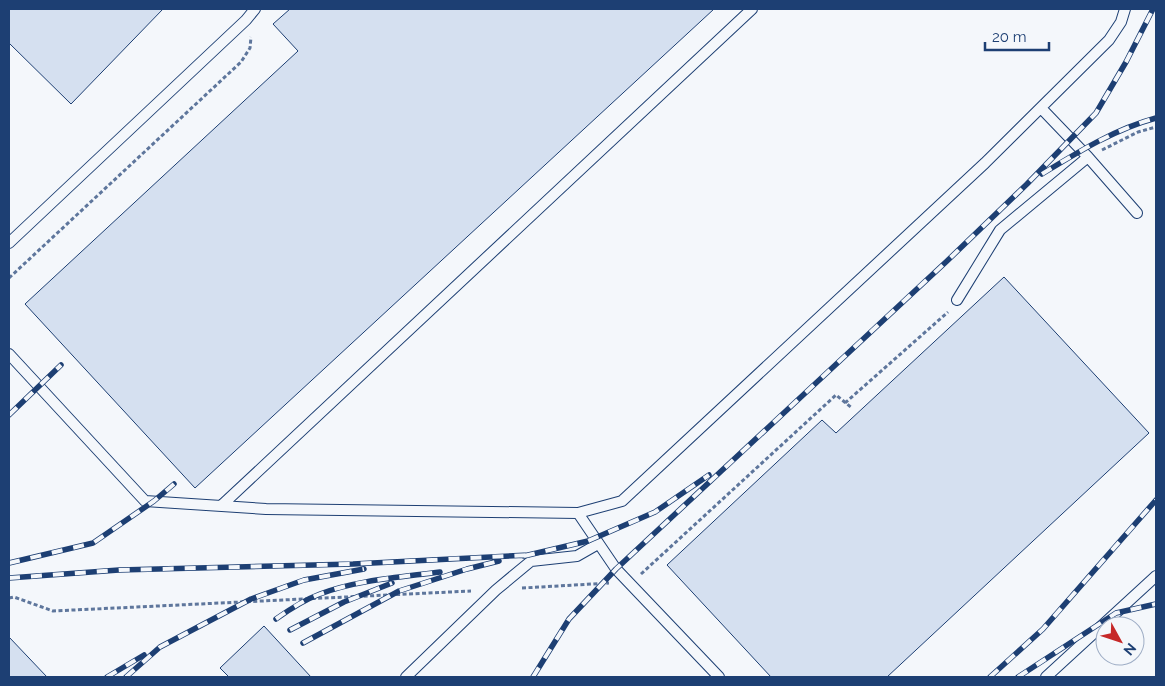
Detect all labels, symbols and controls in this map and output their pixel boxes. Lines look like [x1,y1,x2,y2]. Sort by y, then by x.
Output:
scale bar [985,20,1049,52]
text: 20 m [992,28,1027,46]
north arrow [1095,616,1145,666]
text: N [1120,640,1140,659]

